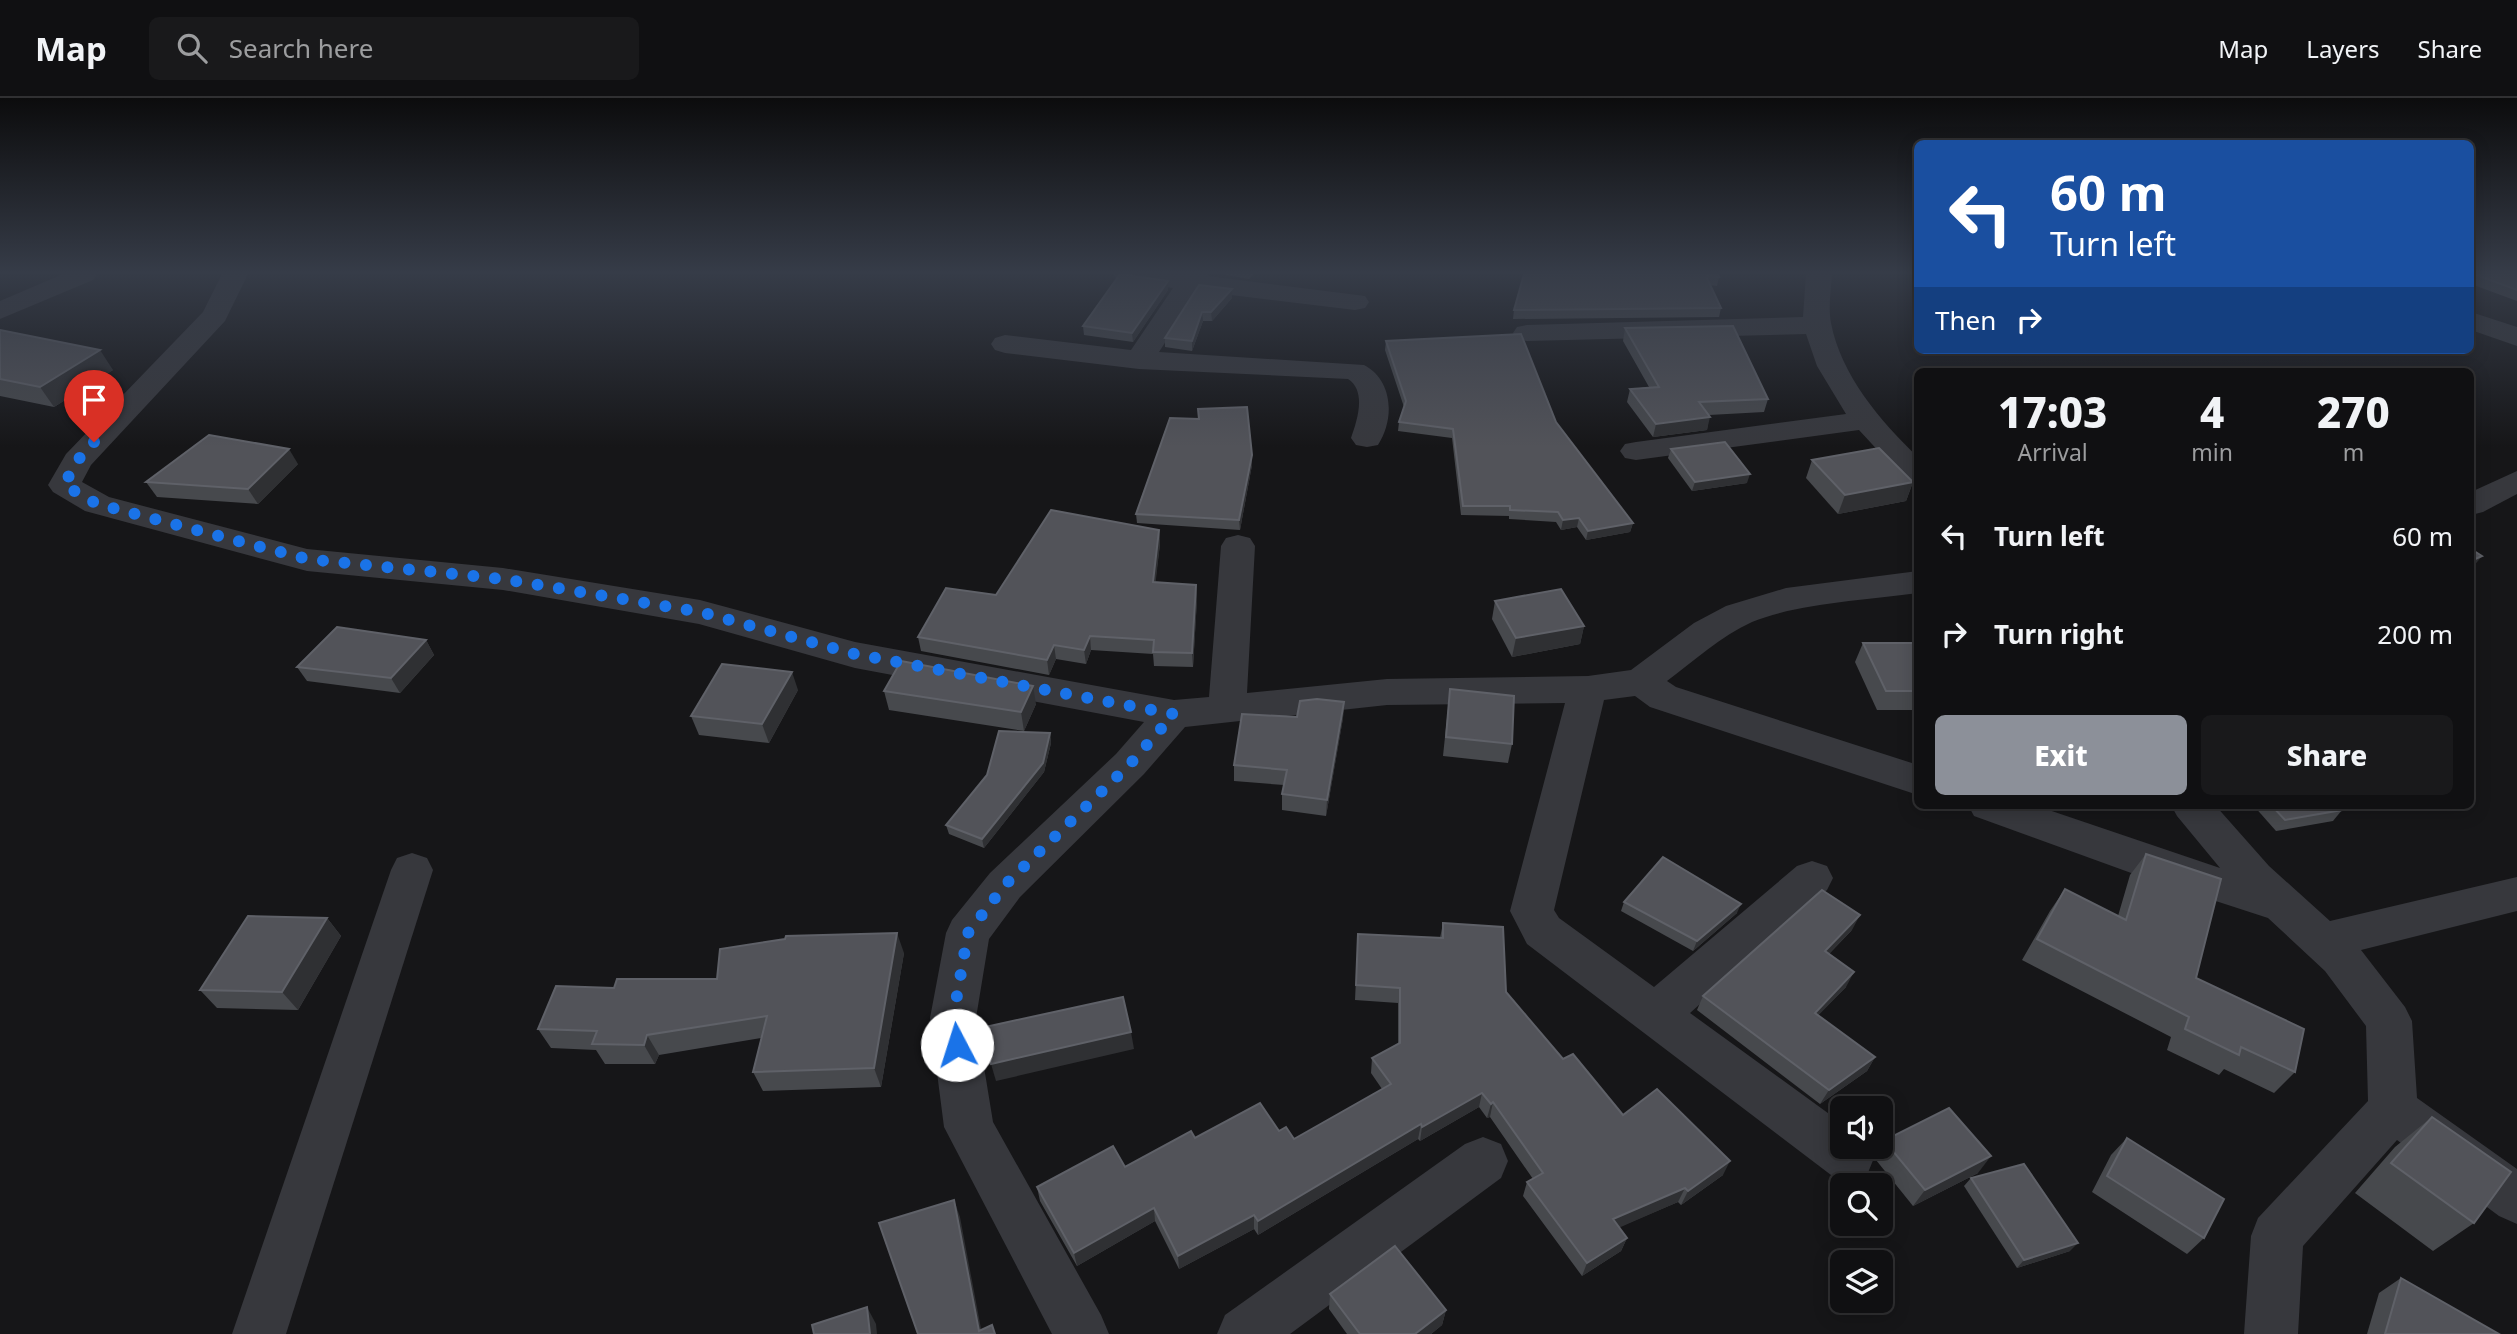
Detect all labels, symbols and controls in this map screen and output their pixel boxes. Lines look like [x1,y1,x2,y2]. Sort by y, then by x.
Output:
search box [149,17,639,80]
text: Map [35,26,107,71]
icon: search [173,29,211,67]
text: Search here [229,30,373,66]
text: Map [2218,32,2268,65]
text: Layers [2306,32,2380,65]
text: Share [2418,32,2482,65]
text: 60 m [2050,159,2167,225]
icon: left [1935,168,2026,259]
text: Turn left [2050,222,2176,265]
icon: right [2010,301,2048,339]
text: Then [1935,302,1996,338]
pin [64,370,124,442]
icon: arrive [75,381,113,419]
text: 17:03 [1998,383,2107,440]
text: 4 [2200,383,2224,440]
text: 270 [2317,383,2390,440]
text: Arrival [2018,436,2088,468]
text: min [2191,436,2233,468]
text: m [2343,436,2364,468]
icon: left [1935,517,1973,555]
text: Turn left [1994,518,2105,554]
text: 60 m [2392,518,2453,554]
icon: right [1935,615,1973,653]
text: Turn right [1994,616,2124,652]
text: 200 m [2377,616,2453,652]
button: Exit [1935,715,2187,795]
button: Share [2201,715,2453,795]
position arrow [920,1008,994,1082]
map controls [1830,1096,1893,1313]
button: sound [1830,1096,1893,1159]
button: search [1830,1173,1893,1236]
button: layers [1830,1250,1893,1313]

